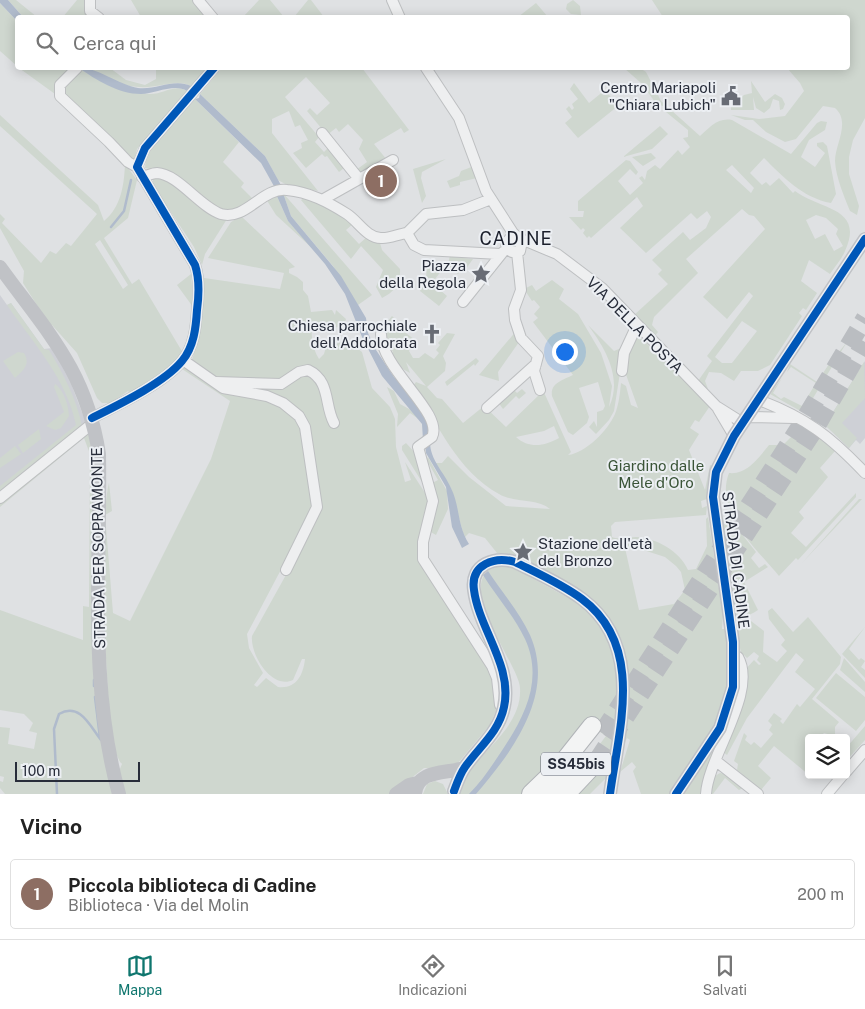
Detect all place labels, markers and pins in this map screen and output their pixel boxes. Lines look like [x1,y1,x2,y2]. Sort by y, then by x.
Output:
place label: Centro Mariapoli "Chiara Lubich" [600,79,716,113]
public building icon: Centro Mariapoli "Chiara Lubich" [720,85,742,107]
pin: 1 [365,162,397,200]
place label: Piazza della Regola [379,257,466,291]
place icon: Piazza della Regola [470,263,492,285]
place label: Chiesa parrochiale dell'Addolorata [288,317,417,351]
church icon: Chiesa parrochiale dell'Addolorata [421,323,443,345]
place label: Stazione dell'età del Bronzo [538,535,652,569]
place icon: Stazione dell'età del Bronzo [512,541,534,563]

